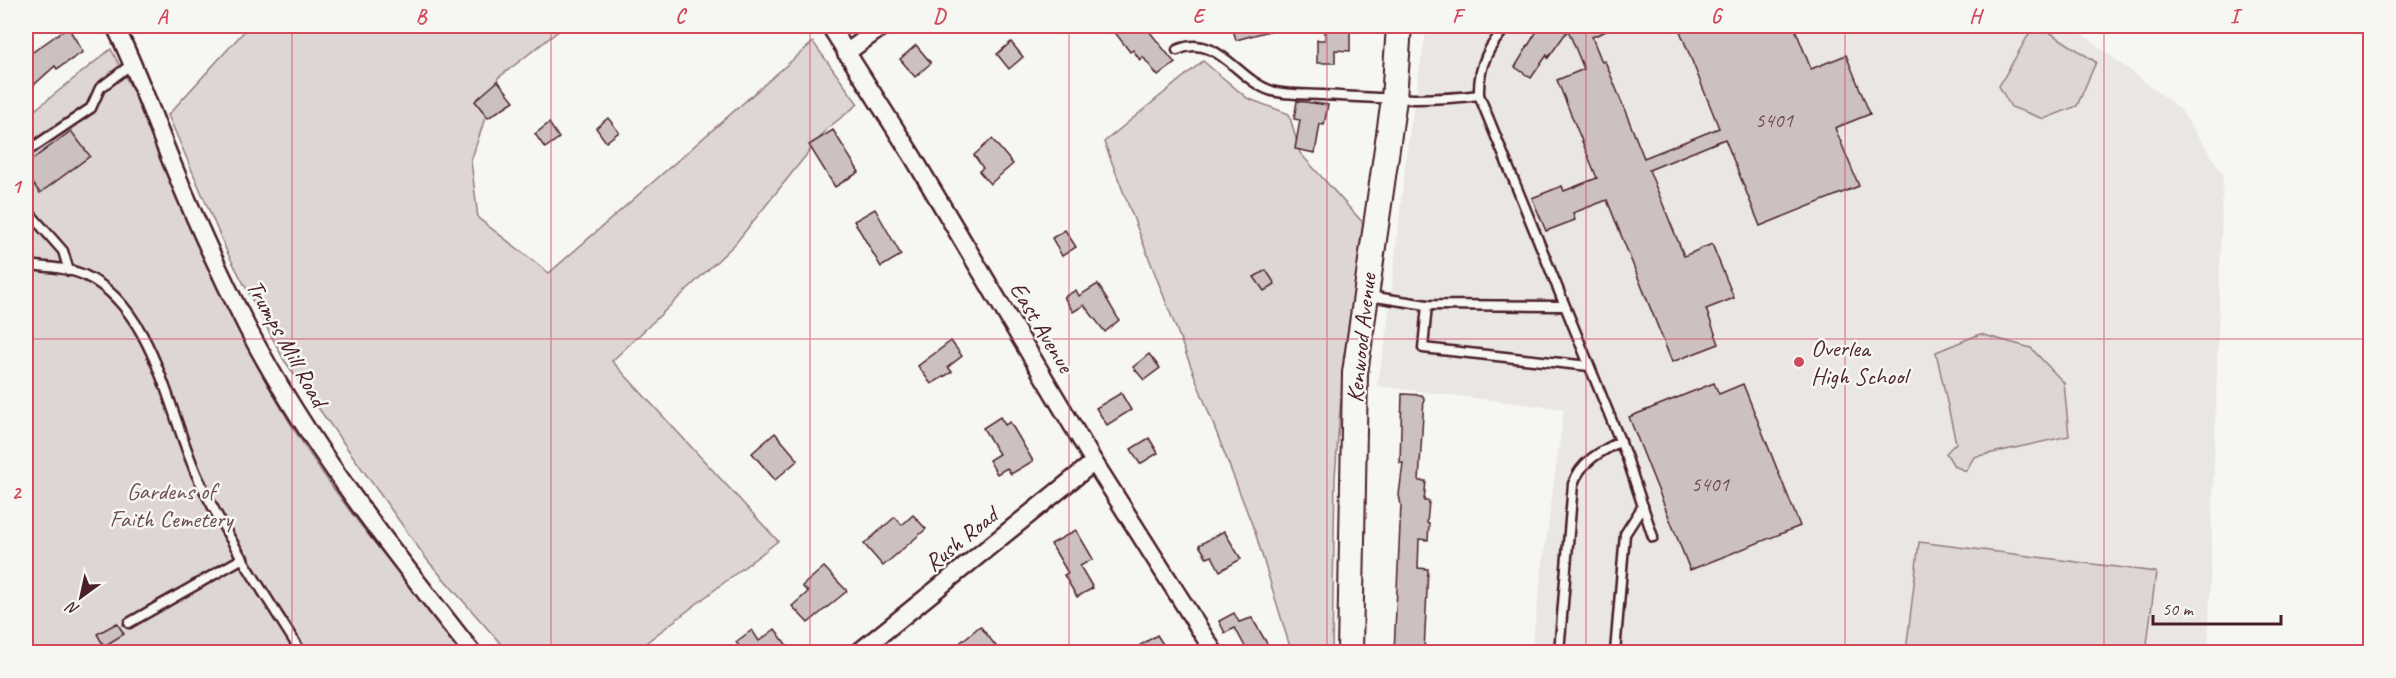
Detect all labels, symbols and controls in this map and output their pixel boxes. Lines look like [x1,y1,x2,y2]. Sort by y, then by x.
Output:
text: A [157,4,169,29]
text: B [416,4,428,29]
text: C [675,4,687,29]
text: D [933,4,947,29]
text: E [1193,4,1207,29]
text: F [1452,4,1466,29]
text: G [1711,4,1724,29]
text: H [1969,4,1984,29]
text: I [2230,4,2243,29]
house number: 5401 [1755,107,1794,133]
text: 1 [12,174,23,199]
street label: Kenwood Avenue [1339,270,1383,404]
street label: Trumps Mill Road [240,274,336,415]
street label: East Avenue [1003,276,1082,380]
place label: Overlea High School [1811,333,1911,391]
marker: Overlea High School [1792,355,1806,369]
house number: 5401 [1691,471,1730,497]
park label: Gardens of Faith Cemetery [110,476,234,534]
text: 2 [12,480,23,505]
street label: Rush Road [918,498,1006,578]
north arrow [51,567,111,627]
scale bar [2153,588,2280,626]
text: N [61,596,83,620]
text: 50 m [2162,598,2195,620]

